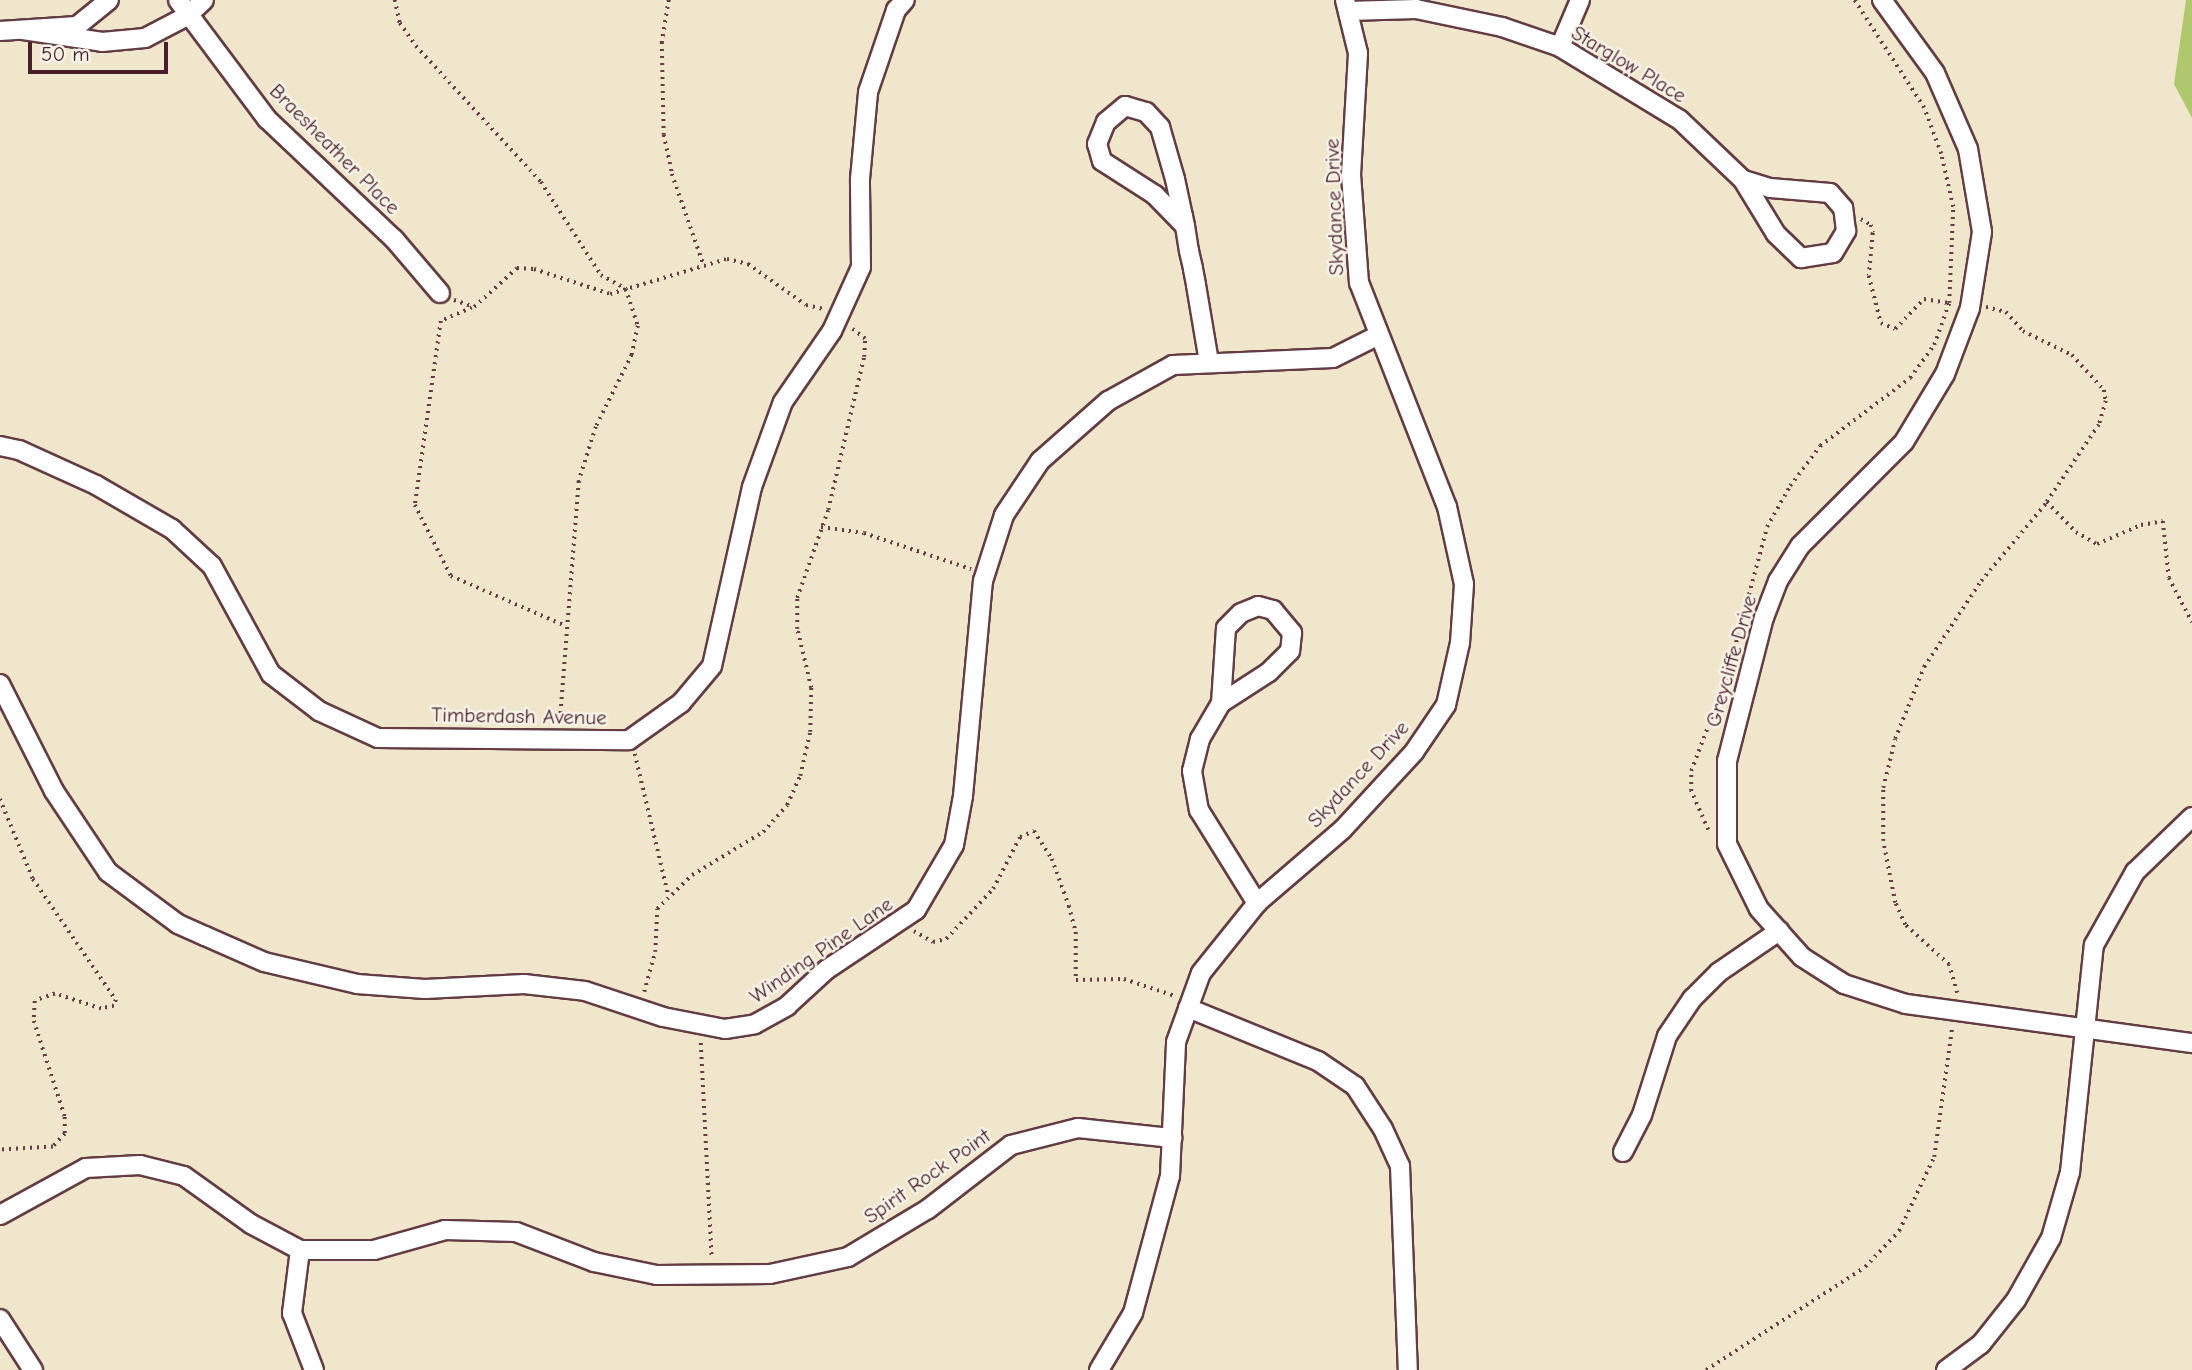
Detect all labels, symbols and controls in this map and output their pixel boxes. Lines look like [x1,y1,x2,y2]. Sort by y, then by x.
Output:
street label: Starglow Place [1567,20,1691,108]
scale bar [32,28,172,72]
text: 50 m [41,42,90,66]
street label: Braesheather Place [264,78,406,220]
street label: Skydance Drive [1319,138,1349,276]
street label: Greycliffe Drive [1700,592,1762,730]
street label: Timberdash Avenue [431,702,607,730]
street label: Skydance Drive [1302,715,1414,833]
street label: Winding Pine Lane [745,891,897,1009]
street label: Spirit Rock Point [859,1123,995,1229]

